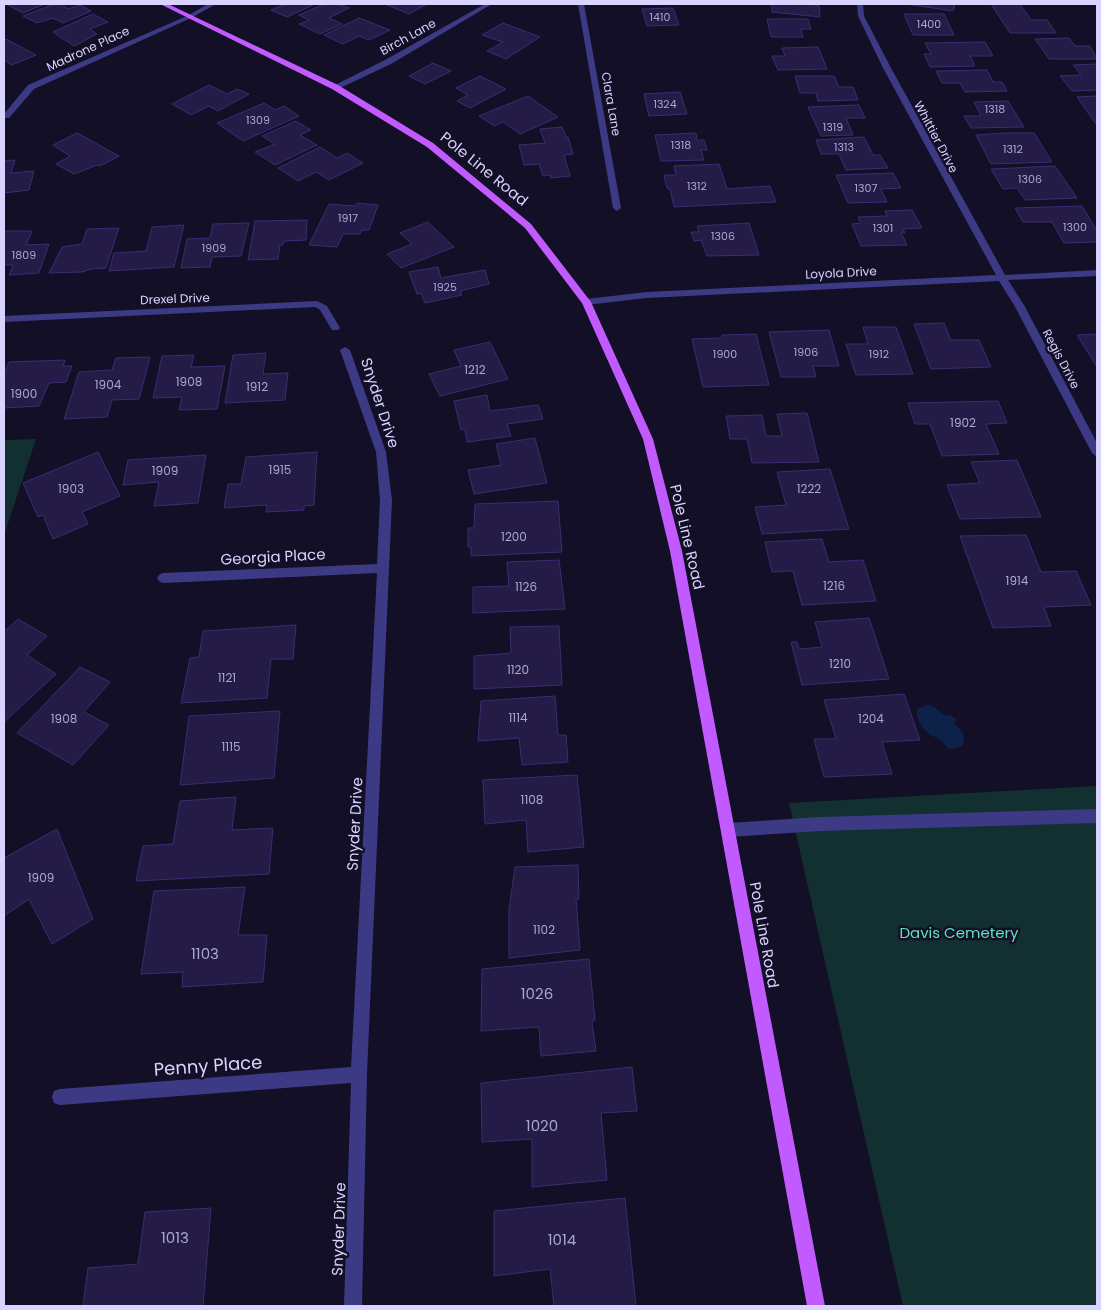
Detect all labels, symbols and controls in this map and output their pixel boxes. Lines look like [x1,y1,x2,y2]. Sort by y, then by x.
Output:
house number: 1410 [650,9,671,25]
street label: Birch Lane [377,14,439,59]
house number: 1400 [917,16,941,32]
street label: Madrone Place [44,22,132,75]
street label: Clara Lane [598,71,625,137]
house number: 1324 [653,96,677,112]
street label: Whittier Drive [910,98,963,176]
house number: 1318 [985,101,1005,117]
house number: 1309 [246,112,270,128]
house number: 1319 [823,119,843,135]
street label: Pole Line Road [436,127,533,211]
house number: 1318 [671,137,691,153]
house number: 1313 [834,139,854,155]
house number: 1312 [1003,141,1023,157]
house number: 1306 [1018,171,1042,187]
house number: 1312 [687,178,707,194]
house number: 1307 [855,180,877,196]
house number: 1917 [338,210,358,226]
house number: 1300 [1063,219,1087,235]
house number: 1301 [873,220,893,236]
house number: 1306 [711,228,735,244]
house number: 1909 [202,240,226,256]
house number: 1809 [12,247,36,263]
street label: Loyola Drive [805,262,877,283]
house number: 1925 [433,279,457,295]
street label: Drexel Drive [140,289,210,308]
street label: Regis Drive [1039,326,1084,392]
house number: 1906 [794,344,818,360]
house number: 1900 [713,346,737,362]
house number: 1912 [869,346,889,362]
street label: Snyder Drive [356,355,405,451]
house number: 1212 [464,361,486,378]
house number: 1908 [176,373,202,390]
house number: 1904 [95,376,122,393]
house number: 1912 [246,378,268,395]
house number: 1900 [11,385,37,402]
house number: 1902 [950,414,976,431]
house number: 1915 [269,461,291,478]
house number: 1909 [152,462,178,479]
house number: 1903 [58,480,84,497]
house number: 1222 [797,480,821,497]
street label: Pole Line Road [665,482,710,592]
house number: 1200 [501,528,527,545]
street label: Georgia Place [220,543,326,570]
house number: 1914 [1006,572,1029,589]
house number: 1216 [823,577,845,594]
house number: 1126 [515,578,537,595]
house number: 1210 [829,655,851,672]
house number: 1120 [507,661,529,678]
house number: 1121 [218,669,236,686]
house number: 1114 [508,709,528,726]
house number: 1908 [51,710,77,727]
house number: 1204 [858,710,884,727]
house number: 1115 [221,738,241,755]
street label: Snyder Drive [342,777,367,871]
house number: 1108 [521,791,543,808]
house number: 1909 [28,869,54,886]
street label: Pole Line Road [745,880,784,990]
house number: 1102 [533,921,555,938]
park label: Davis Cemetery [899,922,1019,943]
house number: 1103 [191,943,219,964]
house number: 1026 [521,983,553,1004]
street label: Penny Place [153,1049,263,1082]
house number: 1020 [526,1115,558,1136]
street label: Snyder Drive [326,1182,351,1276]
house number: 1013 [161,1227,189,1248]
house number: 1014 [548,1229,576,1250]

